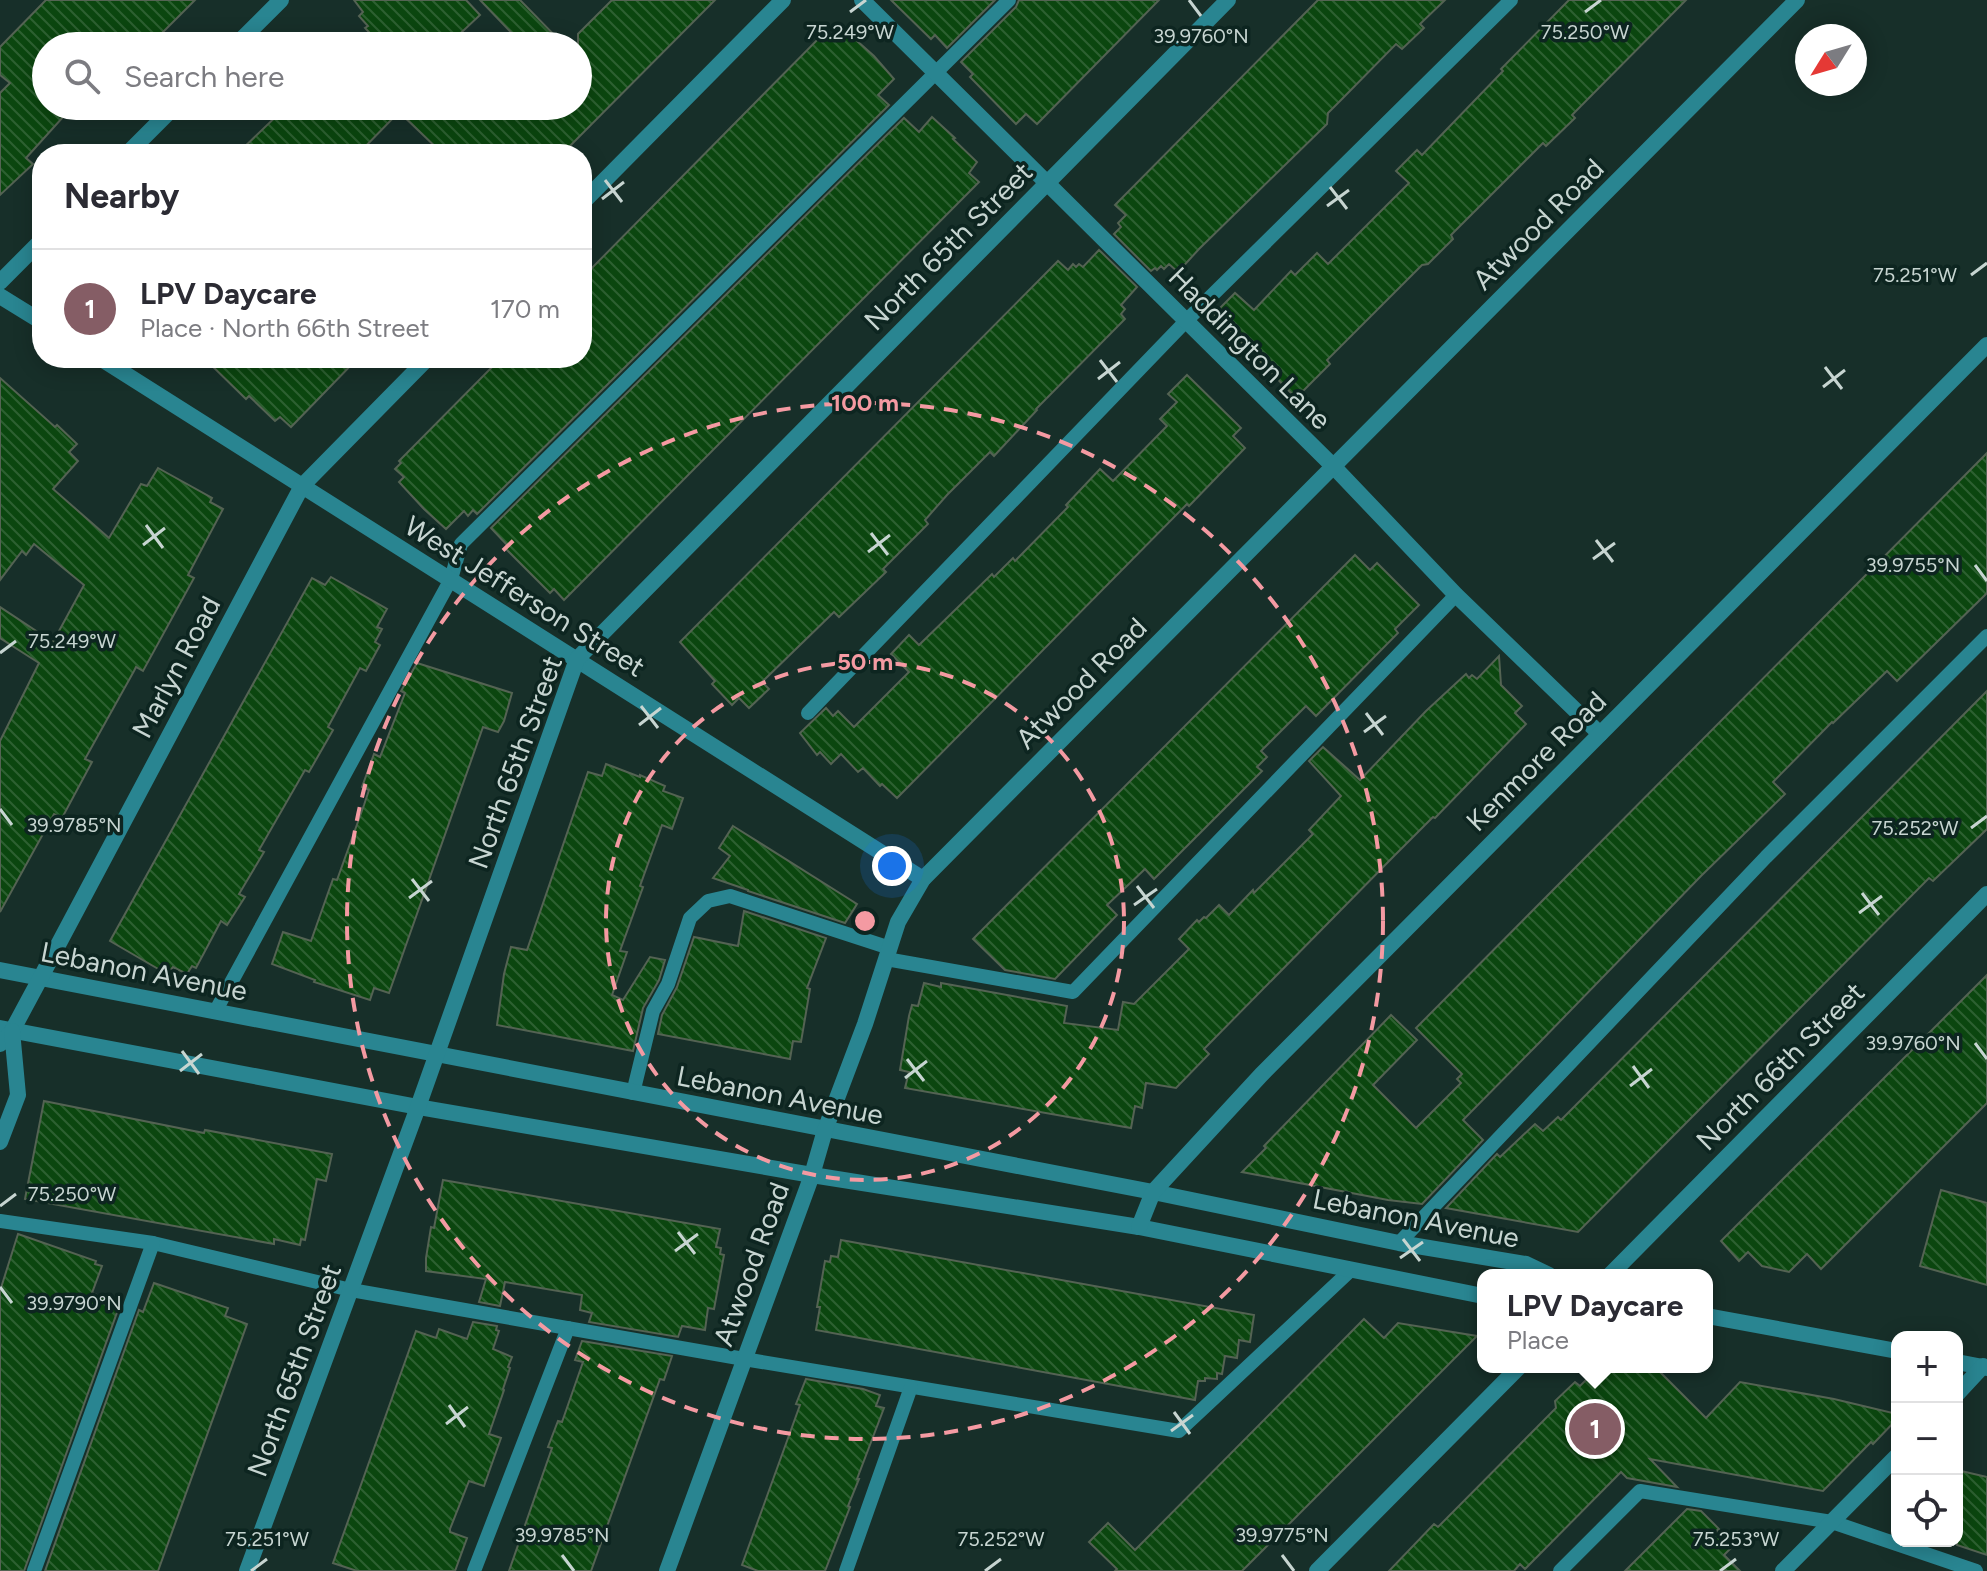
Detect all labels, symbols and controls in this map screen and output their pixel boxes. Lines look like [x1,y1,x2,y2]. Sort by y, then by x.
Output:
text: 75.249°W [806,20,894,44]
text: 75.250°W [1541,20,1629,44]
text: 39.9760°N [1153,24,1249,48]
north arrow [1795,24,1867,96]
search box [32,32,592,120]
icon: search [60,54,104,98]
text: Search here [124,58,284,95]
street label: Atwood Road [1465,151,1611,297]
street label: North 65th Street [857,155,1039,337]
text: Nearby [64,176,179,217]
street label: Haddington Lane [1162,260,1338,436]
text: 75.251°W [1873,263,1957,287]
text: LPV Daycare [140,275,317,312]
text: 1 [85,293,95,325]
text: 170 m [490,293,560,325]
text: Place · North 66th Street [140,312,429,344]
text: 100 m [831,388,899,417]
street label: West Jefferson Street [399,508,651,684]
text: 39.9755°N [1866,553,1960,577]
street label: Marlyn Road [125,590,227,744]
street label: Atwood Road [1008,610,1154,756]
text: 75.249°W [28,629,116,653]
text: 50 m [837,647,893,676]
street label: North 65th Street [461,651,569,873]
street label: Kenmore Road [1459,684,1613,838]
text: 39.9785°N [26,813,122,837]
text: 75.252°W [1872,816,1958,840]
your location [872,846,912,886]
centre of rings [851,907,879,935]
street label: Lebanon Avenue [38,934,250,1008]
street label: North 66th Street [1689,975,1871,1157]
text: 39.9760°N [1865,1031,1961,1055]
street label: Lebanon Avenue [674,1058,886,1132]
street label: Atwood Road [706,1178,796,1350]
street label: Lebanon Avenue [1310,1181,1522,1255]
text: 75.250°W [28,1182,116,1206]
street label: North 65th Street [240,1259,348,1481]
popup [1477,1269,1713,1373]
text: LPV Daycare [1507,1287,1683,1324]
text: 39.9790°N [26,1291,122,1315]
text: Place [1507,1324,1569,1356]
map controls [1891,1331,1963,1547]
button: + [1891,1331,1963,1403]
pin: 1 [1569,1399,1621,1459]
button: − [1891,1403,1963,1475]
button: locate [1891,1475,1963,1547]
text: 39.9785°N [514,1523,610,1547]
text: 39.9775°N [1235,1523,1329,1547]
text: 75.251°W [225,1527,309,1551]
text: 75.252°W [958,1527,1044,1551]
text: 75.253°W [1693,1527,1779,1551]

